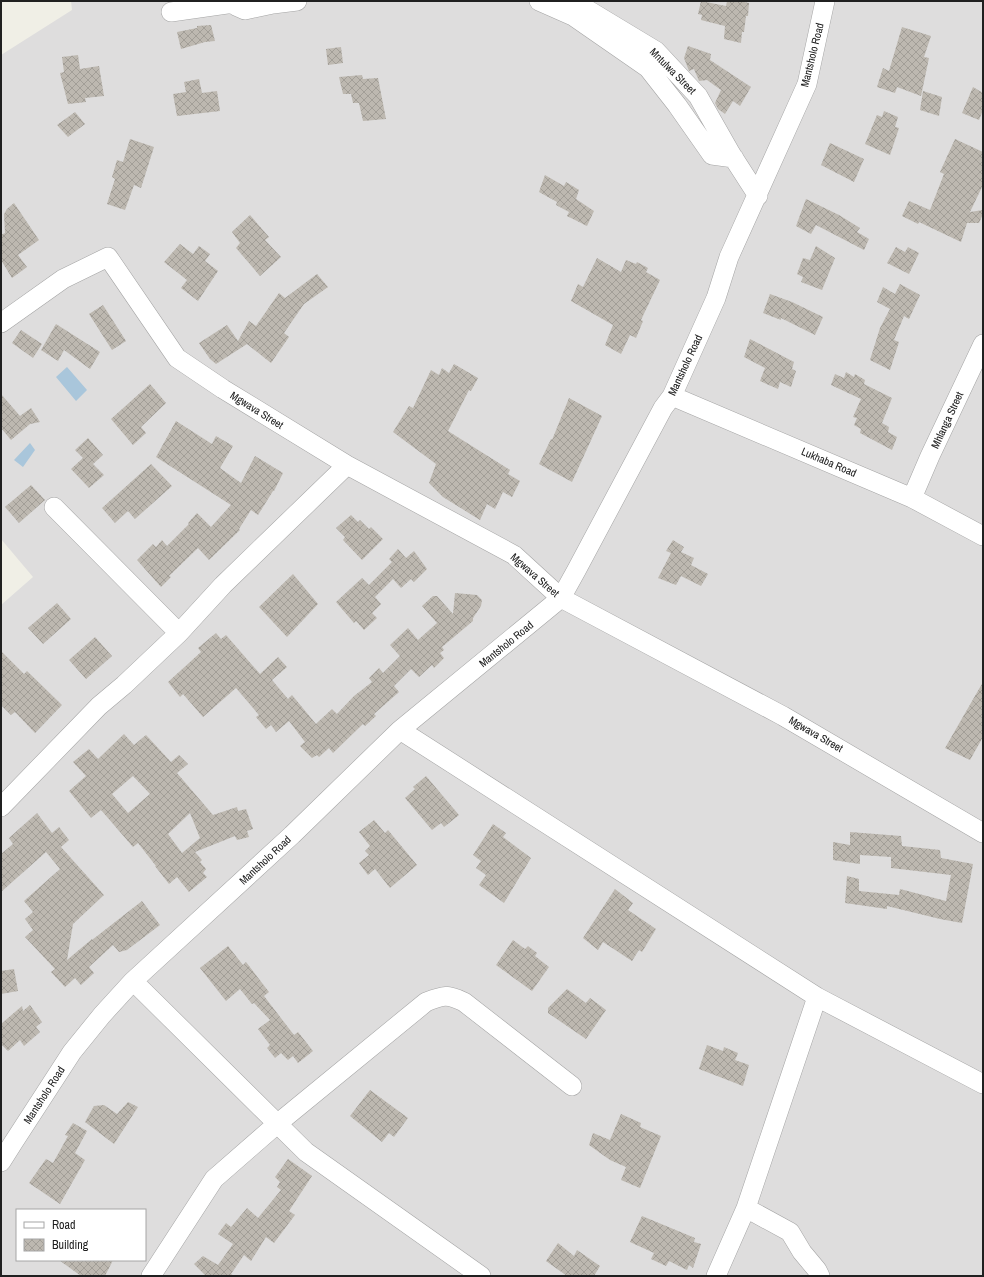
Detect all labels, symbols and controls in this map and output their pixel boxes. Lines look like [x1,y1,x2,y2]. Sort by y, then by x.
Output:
street label: Mantsholo Road [797,21,827,89]
street label: Mntulwa Street [647,45,700,98]
street label: Mantsholo Road [665,332,705,398]
street label: Mgwava Street [228,388,287,432]
street label: Mhlanga Street [928,389,966,451]
street label: Lukhaba Road [799,444,859,480]
street label: Mgwava Street [508,550,563,600]
street label: Mantsholo Road [476,618,536,670]
street label: Mgwava Street [786,713,846,755]
street label: Mantsholo Road [236,832,294,888]
street label: Mantsholo Road [20,1064,68,1126]
legend [16,1209,146,1261]
text: Road [52,1217,76,1233]
text: Building [52,1237,89,1253]

